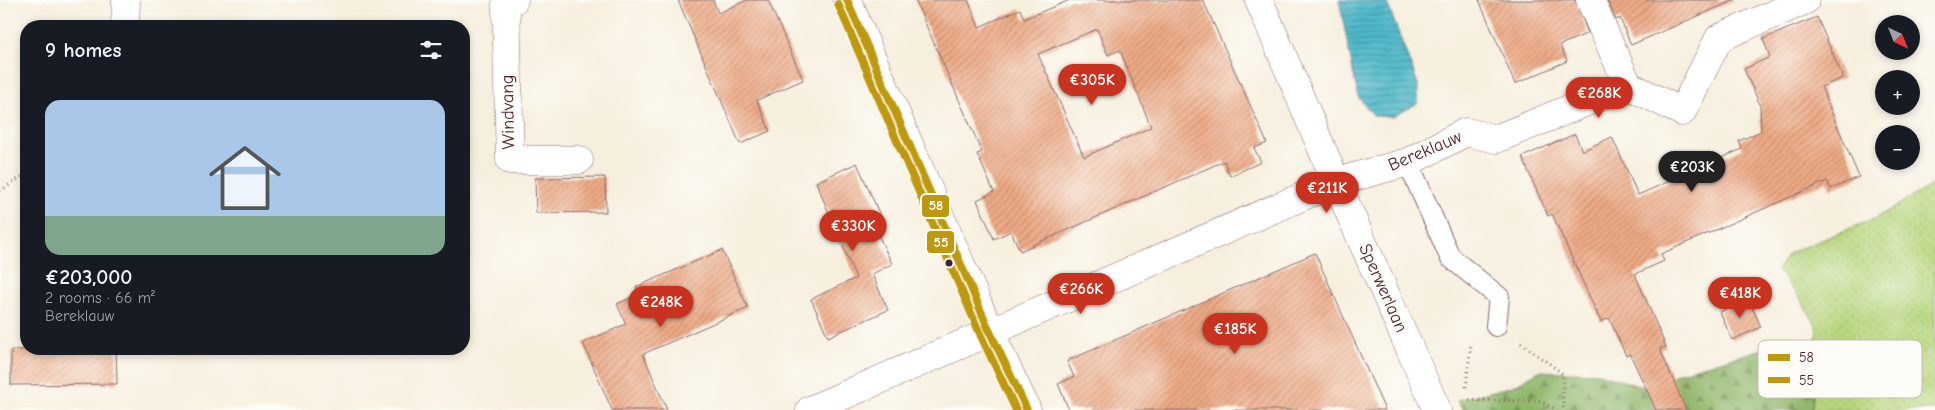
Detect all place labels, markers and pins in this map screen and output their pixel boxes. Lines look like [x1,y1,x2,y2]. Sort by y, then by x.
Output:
pin: €305K [1057,64,1127,106]
pin: €268K [1564,76,1634,119]
pin: €203K [1657,150,1727,193]
pin: €211K [1292,172,1362,214]
pin: €330K [818,210,888,252]
unlabelled marker [944,258,954,268]
pin: €266K [1046,272,1116,315]
pin: €418K [1705,276,1775,319]
pin: €248K [626,286,696,328]
pin: €185K [1200,312,1270,355]

